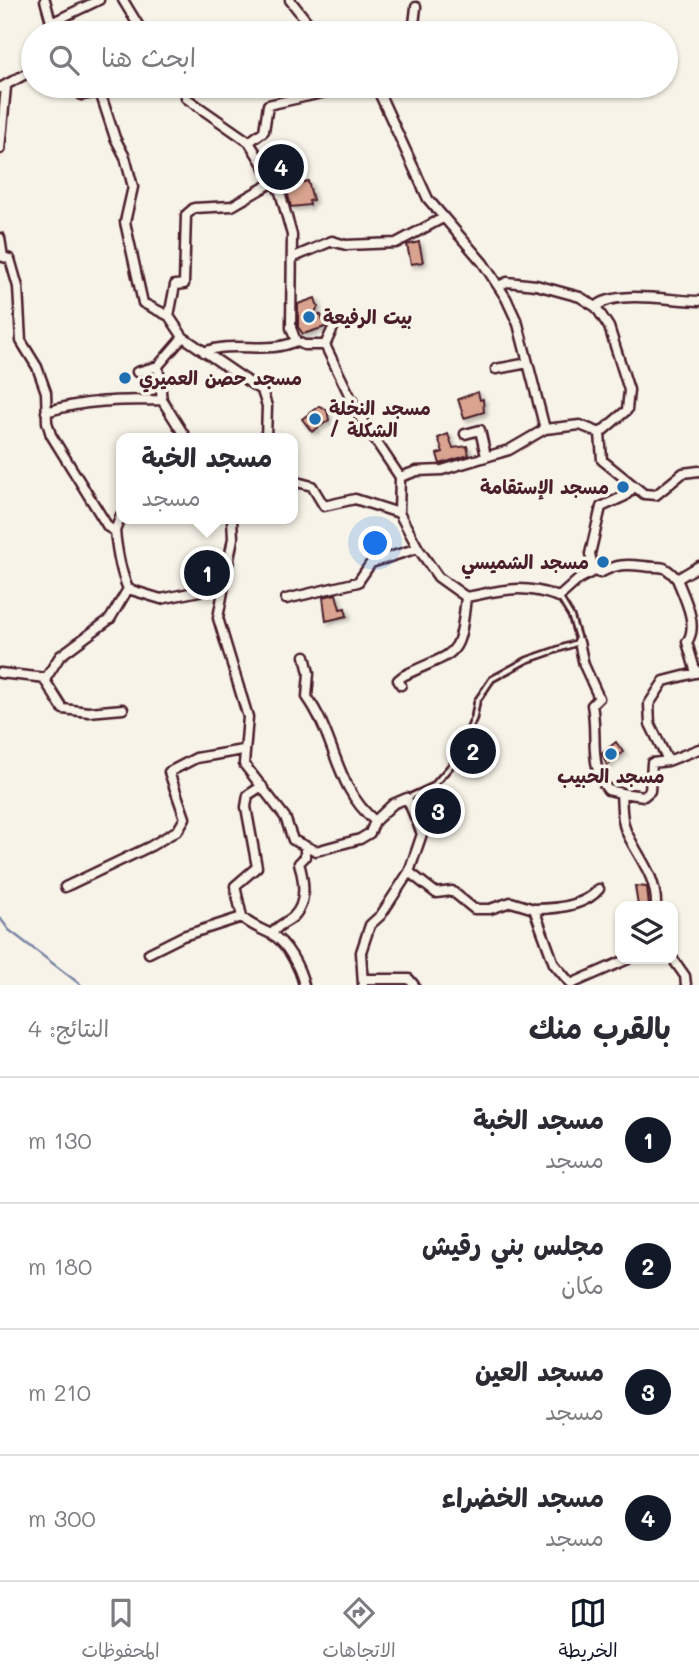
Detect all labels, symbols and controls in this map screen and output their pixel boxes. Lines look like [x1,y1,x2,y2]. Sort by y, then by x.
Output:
search box [21,21,678,98]
text: ابحث هنا [101,40,196,74]
icon: search [45,41,83,79]
pin: 4 [258,141,304,193]
place label: بيت الرفيعة [323,304,412,330]
marker: بيت الرفيعة [301,309,317,325]
place label: مسجد حصن العميري [139,365,302,393]
marker: مسجد حصن العميري [117,370,133,386]
place label: مسجد النخلة / الشكلة [329,395,431,442]
marker: مسجد النخلة / الشكلة [307,411,323,427]
popup [116,433,298,524]
text: مسجد الخبة [142,440,272,474]
place label: مسجد الإستقامة [480,474,609,500]
marker: مسجد الإستقامة [615,479,631,495]
text: مسجد [142,482,201,512]
your location [358,526,392,560]
pin: 1 [184,547,230,599]
place label: مسجد الشميسي [461,549,589,579]
marker: مسجد الشميسي [595,554,611,570]
pin: 2 [450,725,496,777]
marker: مسجد الحبيب [603,746,619,762]
place label: مسجد الحبيب [557,763,665,789]
pin: 3 [415,785,461,837]
map controls [615,901,678,964]
button: layers [615,901,678,964]
text: بالقرب منك [529,1007,671,1047]
text: النتائج: 4 [28,1013,109,1043]
text: مسجد الخبة [473,1102,604,1136]
text: 130 m [28,1125,92,1155]
text: 1 [643,1125,653,1155]
text: مسجد [545,1144,604,1174]
text: مجلس بني رقيش [422,1228,604,1262]
text: 180 m [28,1251,92,1281]
text: 2 [642,1251,654,1281]
text: مكان [561,1270,604,1300]
text: مسجد العين [475,1354,604,1388]
text: 210 m [28,1377,91,1407]
text: 3 [641,1377,655,1407]
text: مسجد [545,1396,604,1426]
text: مسجد الخضراء [442,1480,604,1514]
text: 300 m [28,1503,96,1533]
text: 4 [641,1503,655,1533]
text: مسجد [545,1522,604,1552]
tab: المحفوظات [81,1594,160,1667]
tab: الاتجاهات [322,1594,396,1667]
tab: الخريطة [558,1594,618,1667]

